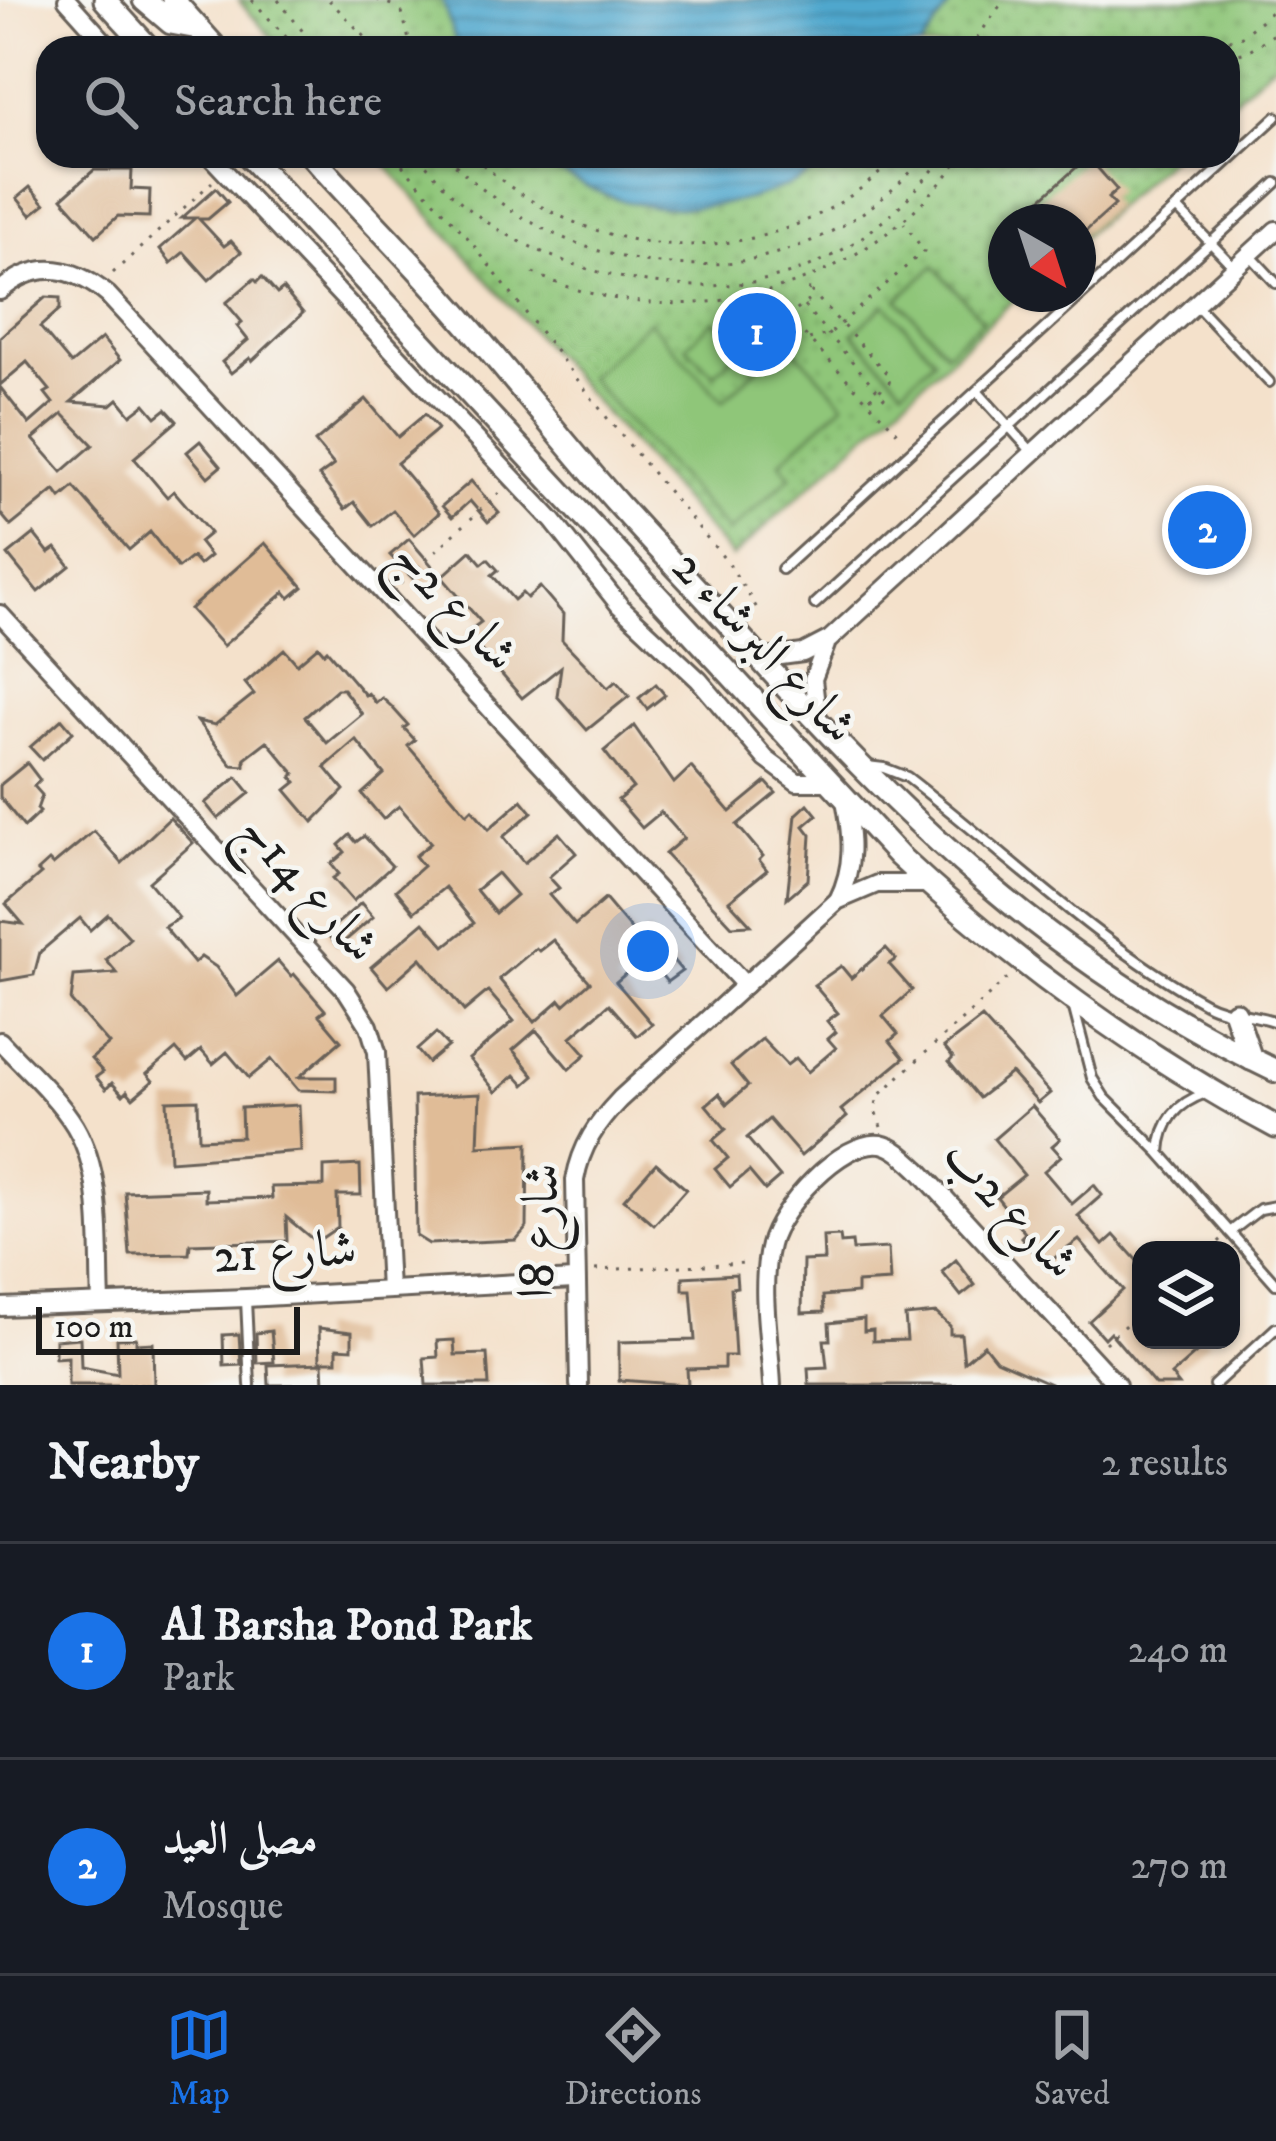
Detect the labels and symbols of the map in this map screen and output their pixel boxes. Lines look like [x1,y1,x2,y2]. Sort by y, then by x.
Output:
north arrow [988,204,1096,312]
pin: 1 [718,287,796,377]
pin: 2 [1168,485,1246,575]
street label: شارع 2ج [369,526,531,693]
street label: شارع البرشاء 2 [652,536,870,763]
street label: شارع 14ج [216,799,392,983]
your location [618,921,678,981]
street label: شارع 2ب [922,1124,1092,1299]
street label: شارع 8ا [504,1161,584,1301]
street label: شارع 21 [212,1217,359,1297]
scale bar [36,1301,300,1354]

